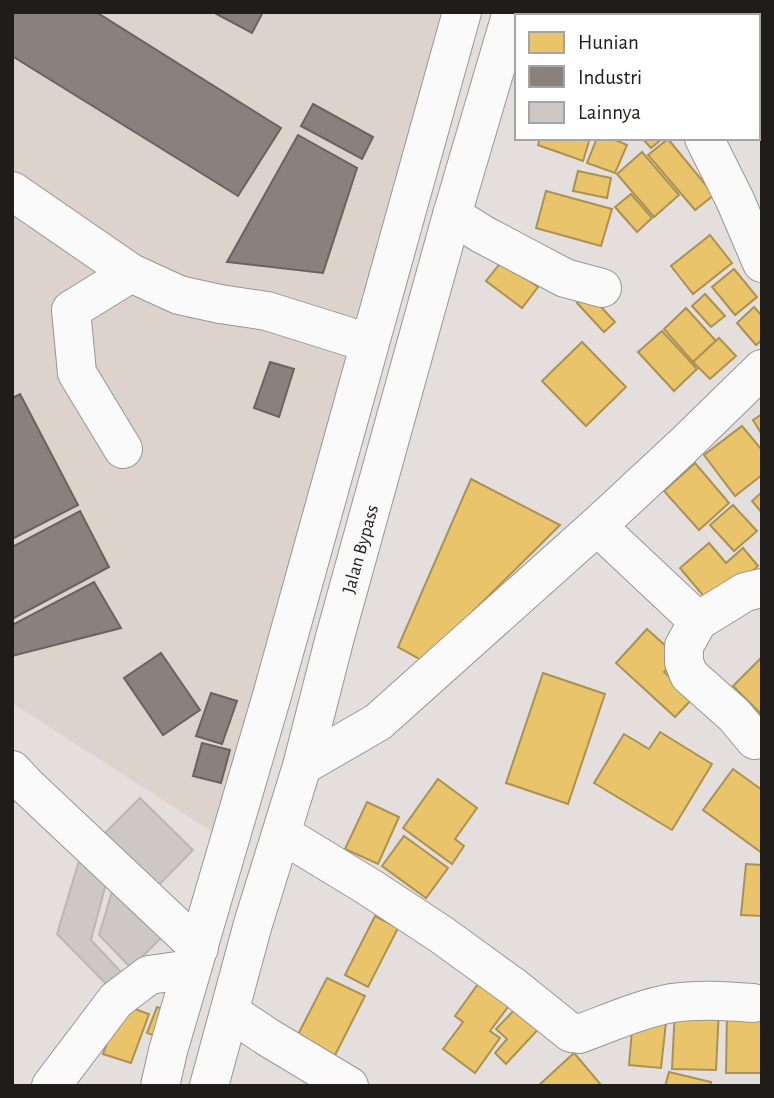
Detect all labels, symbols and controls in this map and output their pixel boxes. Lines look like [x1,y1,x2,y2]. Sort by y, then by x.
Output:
legend [515,14,760,140]
text: Hunian [578,32,639,53]
text: Industri [578,67,642,88]
text: Lainnya [578,102,641,123]
street label: Jalan Bypass [340,503,382,596]

